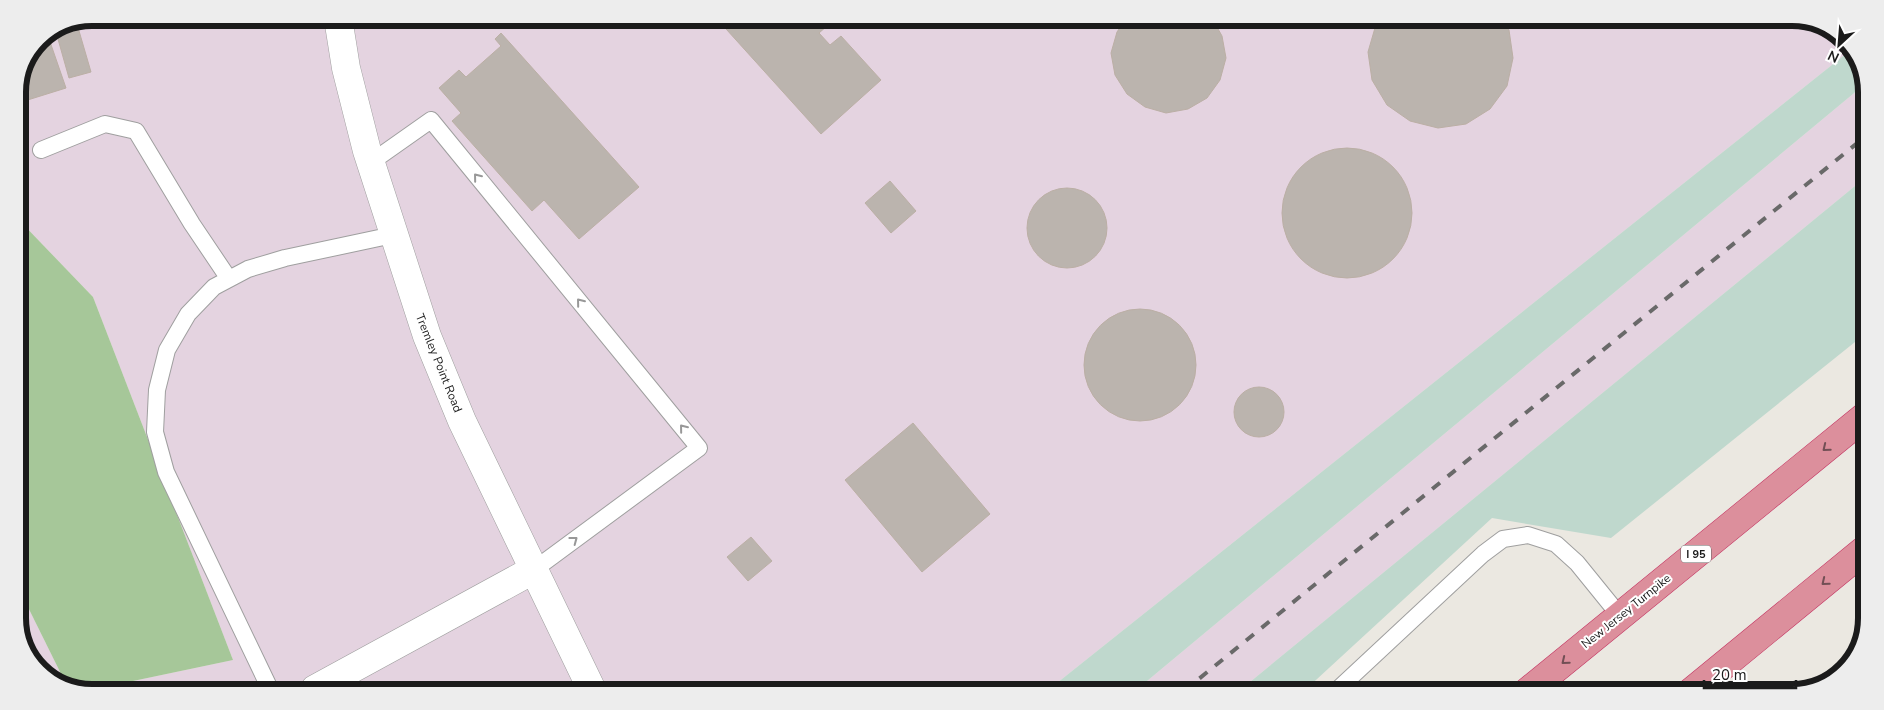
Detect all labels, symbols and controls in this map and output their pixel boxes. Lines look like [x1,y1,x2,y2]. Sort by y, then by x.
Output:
north arrow [1814,20,1864,70]
text: N [1825,45,1842,67]
one-way arrow [473,173,482,182]
one-way arrow [576,299,585,308]
street label: Tremley Point Road [412,311,466,415]
one-way arrow [680,425,688,434]
one-way arrow [1823,442,1832,451]
one-way arrow [568,537,578,546]
road number: I 95 [1681,546,1711,562]
street label: New Jersey Turnpike [1578,570,1674,652]
one-way arrow [1822,577,1831,586]
one-way arrow [1562,656,1571,664]
scale bar [1704,658,1796,690]
text: 20 m [1712,665,1747,685]

